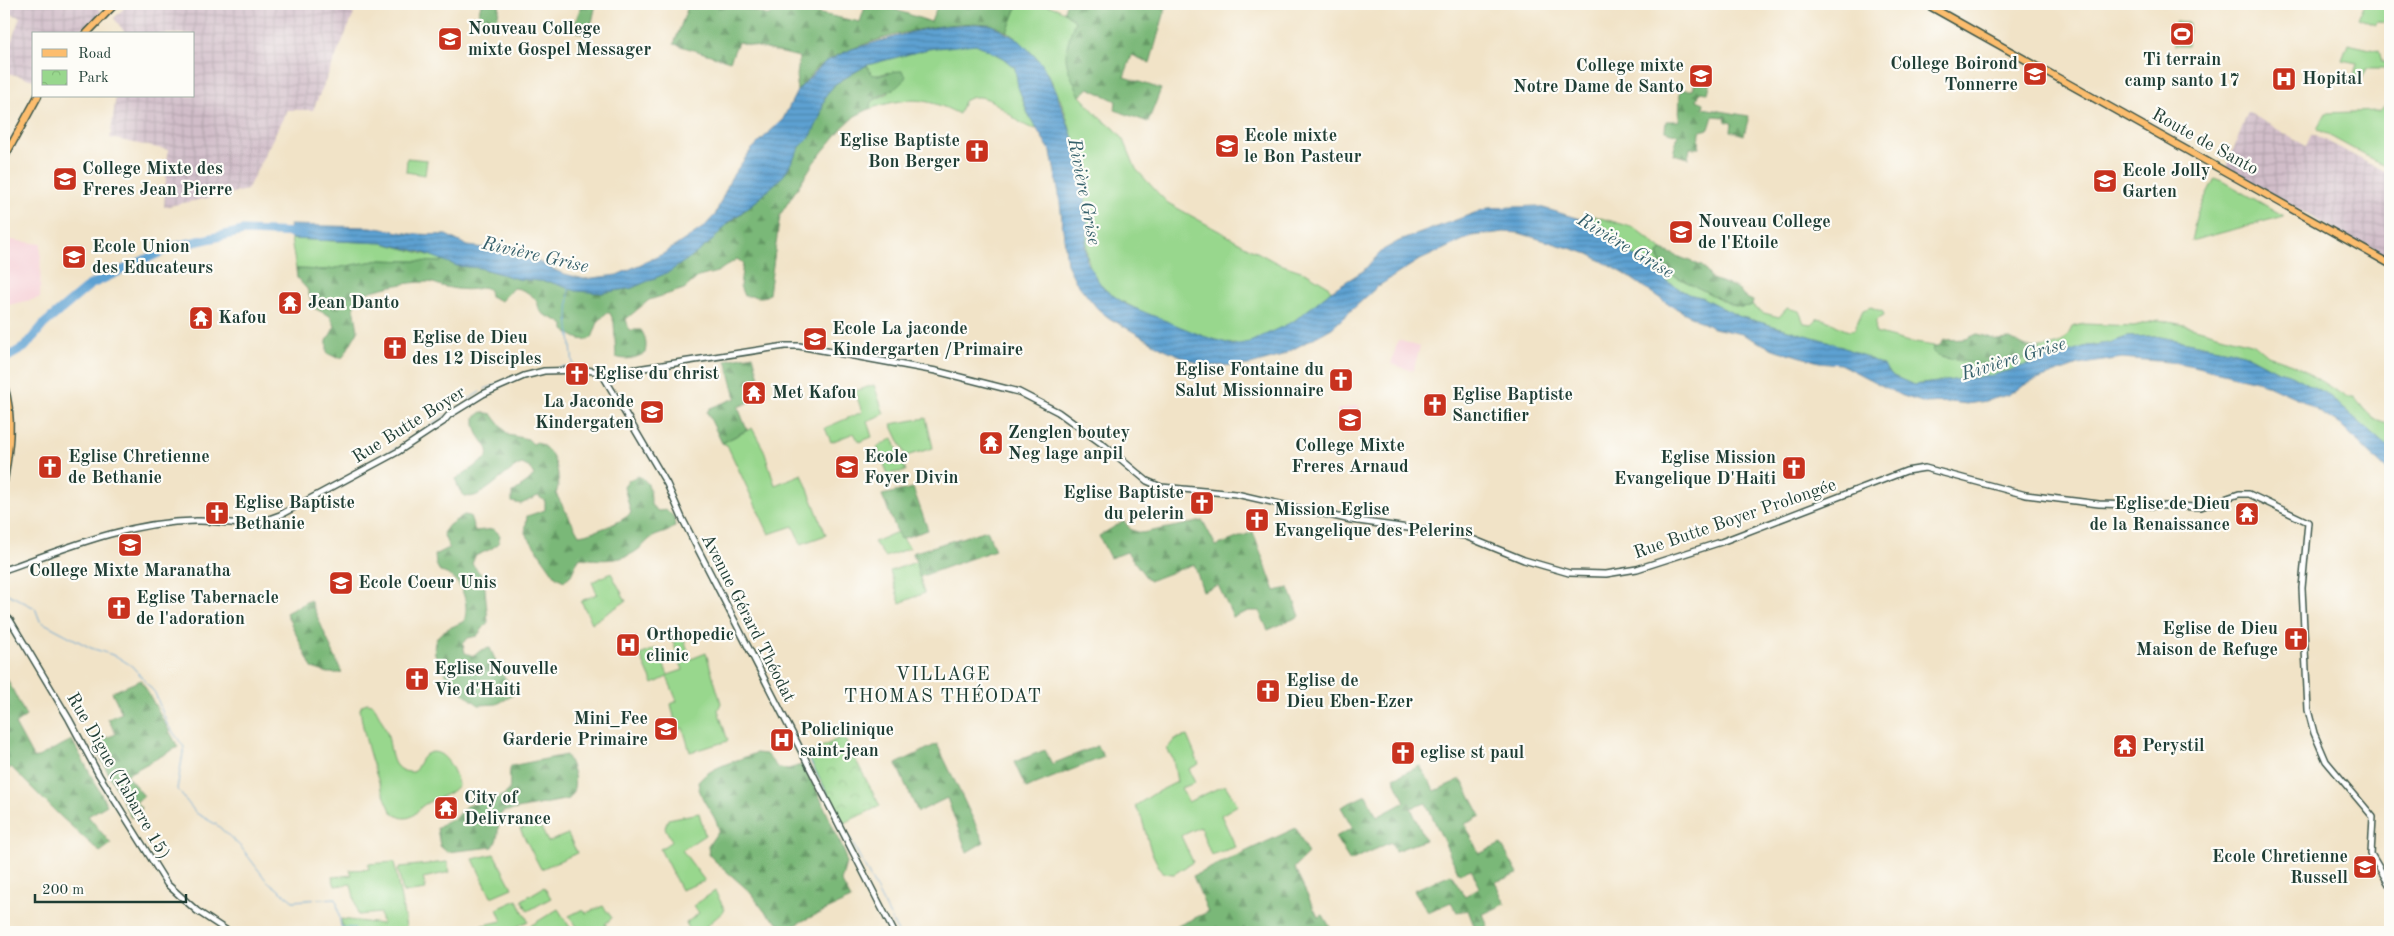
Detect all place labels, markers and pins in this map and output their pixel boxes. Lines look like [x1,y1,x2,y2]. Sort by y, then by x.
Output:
place label: Nouveau College mixte Gospel Messager [468,20,651,59]
sports icon: Ti terrain camp santo 17 [2169,21,2195,47]
school or university icon: Nouveau College mixte Gospel Messager [437,26,463,52]
place label: Ti terrain camp santo 17 [2124,51,2240,90]
place label: College Boirond Tonnerre [1890,55,2018,94]
place label: College mixte Notre Dame de Santo [1513,57,1684,96]
school or university icon: College Boirond Tonnerre [2022,61,2048,87]
school or university icon: College mixte Notre Dame de Santo [1688,63,1714,89]
hospital icon: Hopital [2271,66,2297,92]
place label: Hopital [2302,70,2363,88]
place label: Ecole mixte le Bon Pasteur [1244,127,1362,166]
place label: Eglise Baptiste Bon Berger [839,132,960,171]
school or university icon: Ecole mixte le Bon Pasteur [1214,133,1240,159]
church icon: Eglise Baptiste Bon Berger [964,138,990,164]
place label: College Mixte des Freres Jean Pierre [82,160,232,199]
place label: Ecole Jolly Garten [2122,162,2210,201]
school or university icon: College Mixte des Freres Jean Pierre [52,166,78,192]
school or university icon: Ecole Jolly Garten [2092,168,2118,194]
place label: Nouveau College de l'Etoile [1698,213,1831,252]
school or university icon: Nouveau College de l'Etoile [1668,219,1694,245]
place label: Ecole Union des Educateurs [92,238,213,277]
school or university icon: Ecole Union des Educateurs [61,244,87,270]
temple icon: Jean Danto [277,290,303,316]
place label: Jean Danto [308,294,399,312]
temple icon: Kafou [188,305,214,331]
place label: Kafou [218,309,266,327]
place label: Ecole La jaconde Kindergarten /Primaire [832,320,1023,359]
school or university icon: Ecole La jaconde Kindergarten /Primaire [802,326,828,352]
place label: Eglise de Dieu des 12 Disciples [412,329,542,368]
church icon: Eglise de Dieu des 12 Disciples [382,335,408,361]
church icon: Eglise du christ [564,361,590,387]
place label: Eglise Fontaine du Salut Missionnaire [1175,361,1324,400]
place label: Eglise du christ [594,365,720,383]
church icon: Eglise Fontaine du Salut Missionnaire [1328,367,1354,393]
temple icon: Met Kafou [741,380,767,406]
place label: Met Kafou [772,384,856,402]
place label: Eglise Baptiste Sanctifier [1452,386,1573,425]
church icon: Eglise Baptiste Sanctifier [1422,392,1448,418]
place label: La Jaconde Kindergaten [535,393,634,432]
school or university icon: La Jaconde Kindergaten [639,399,665,425]
school or university icon: College Mixte Freres Arnaud [1337,407,1363,433]
place label: Zenglen boutey Neg lage anpil [1008,424,1130,463]
temple icon: Zenglen boutey Neg lage anpil [978,430,1004,456]
place label: College Mixte Freres Arnaud [1291,437,1409,476]
place label: Eglise Chretienne de Bethanie [68,448,210,487]
place label: Ecole Foyer Divin [864,448,959,487]
place label: Eglise Mission Evangelique D'Haiti [1614,449,1776,488]
church icon: Eglise Chretienne de Bethanie [37,454,63,480]
school or university icon: Ecole Foyer Divin [834,454,860,480]
church icon: Eglise Mission Evangelique D'Haiti [1781,455,1807,481]
place label: Eglise Baptiste du pelerin [1063,484,1184,523]
church icon: Eglise Baptiste du pelerin [1189,490,1215,516]
place label: Eglise Baptiste Bethanie [234,494,355,533]
place label: Eglise de Dieu de la Renaissance [2089,495,2230,534]
church icon: Eglise Baptiste Bethanie [204,500,230,526]
place label: Mission Eglise Evangelique des Pelerins [1274,501,1473,540]
temple icon: Eglise de Dieu de la Renaissance [2234,501,2260,527]
church icon: Mission Eglise Evangelique des Pelerins [1244,507,1270,533]
school or university icon: College Mixte Maranatha [117,532,143,558]
place label: College Mixte Maranatha [29,562,231,580]
school or university icon: Ecole Coeur Unis [328,570,354,596]
place label: Ecole Coeur Unis [358,574,497,592]
place label: Eglise Tabernacle de l'adoration [136,589,279,628]
church icon: Eglise Tabernacle de l'adoration [106,595,132,621]
place label: Eglise de Dieu Maison de Refuge [2136,620,2278,659]
place label: Orthopedic clinic [646,626,734,665]
church icon: Eglise de Dieu Maison de Refuge [2283,626,2309,652]
hospital icon: Orthopedic clinic [615,632,641,658]
place label: Eglise Nouvelle Vie d'Haiti [434,660,558,699]
church icon: Eglise Nouvelle Vie d'Haiti [404,666,430,692]
place label: Eglise de Dieu Eben-Ezer [1286,672,1413,711]
church icon: Eglise de Dieu Eben-Ezer [1255,678,1281,704]
place label: Mini_Fee Garderie Primaire [502,710,648,749]
school or university icon: Mini_Fee Garderie Primaire [653,716,679,742]
place label: Policlinique saint-jean [800,721,894,760]
hospital icon: Policlinique saint-jean [769,727,795,753]
temple icon: Perystil [2112,733,2138,759]
place label: Perystil [2142,737,2205,755]
church icon: eglise st paul [1390,740,1416,766]
place label: eglise st paul [1420,744,1525,762]
place label: City of Delivrance [464,789,551,828]
temple icon: City of Delivrance [433,795,459,821]
place label: Ecole Chretienne Russell [2212,848,2348,887]
school or university icon: Ecole Chretienne Russell [2352,854,2378,880]

